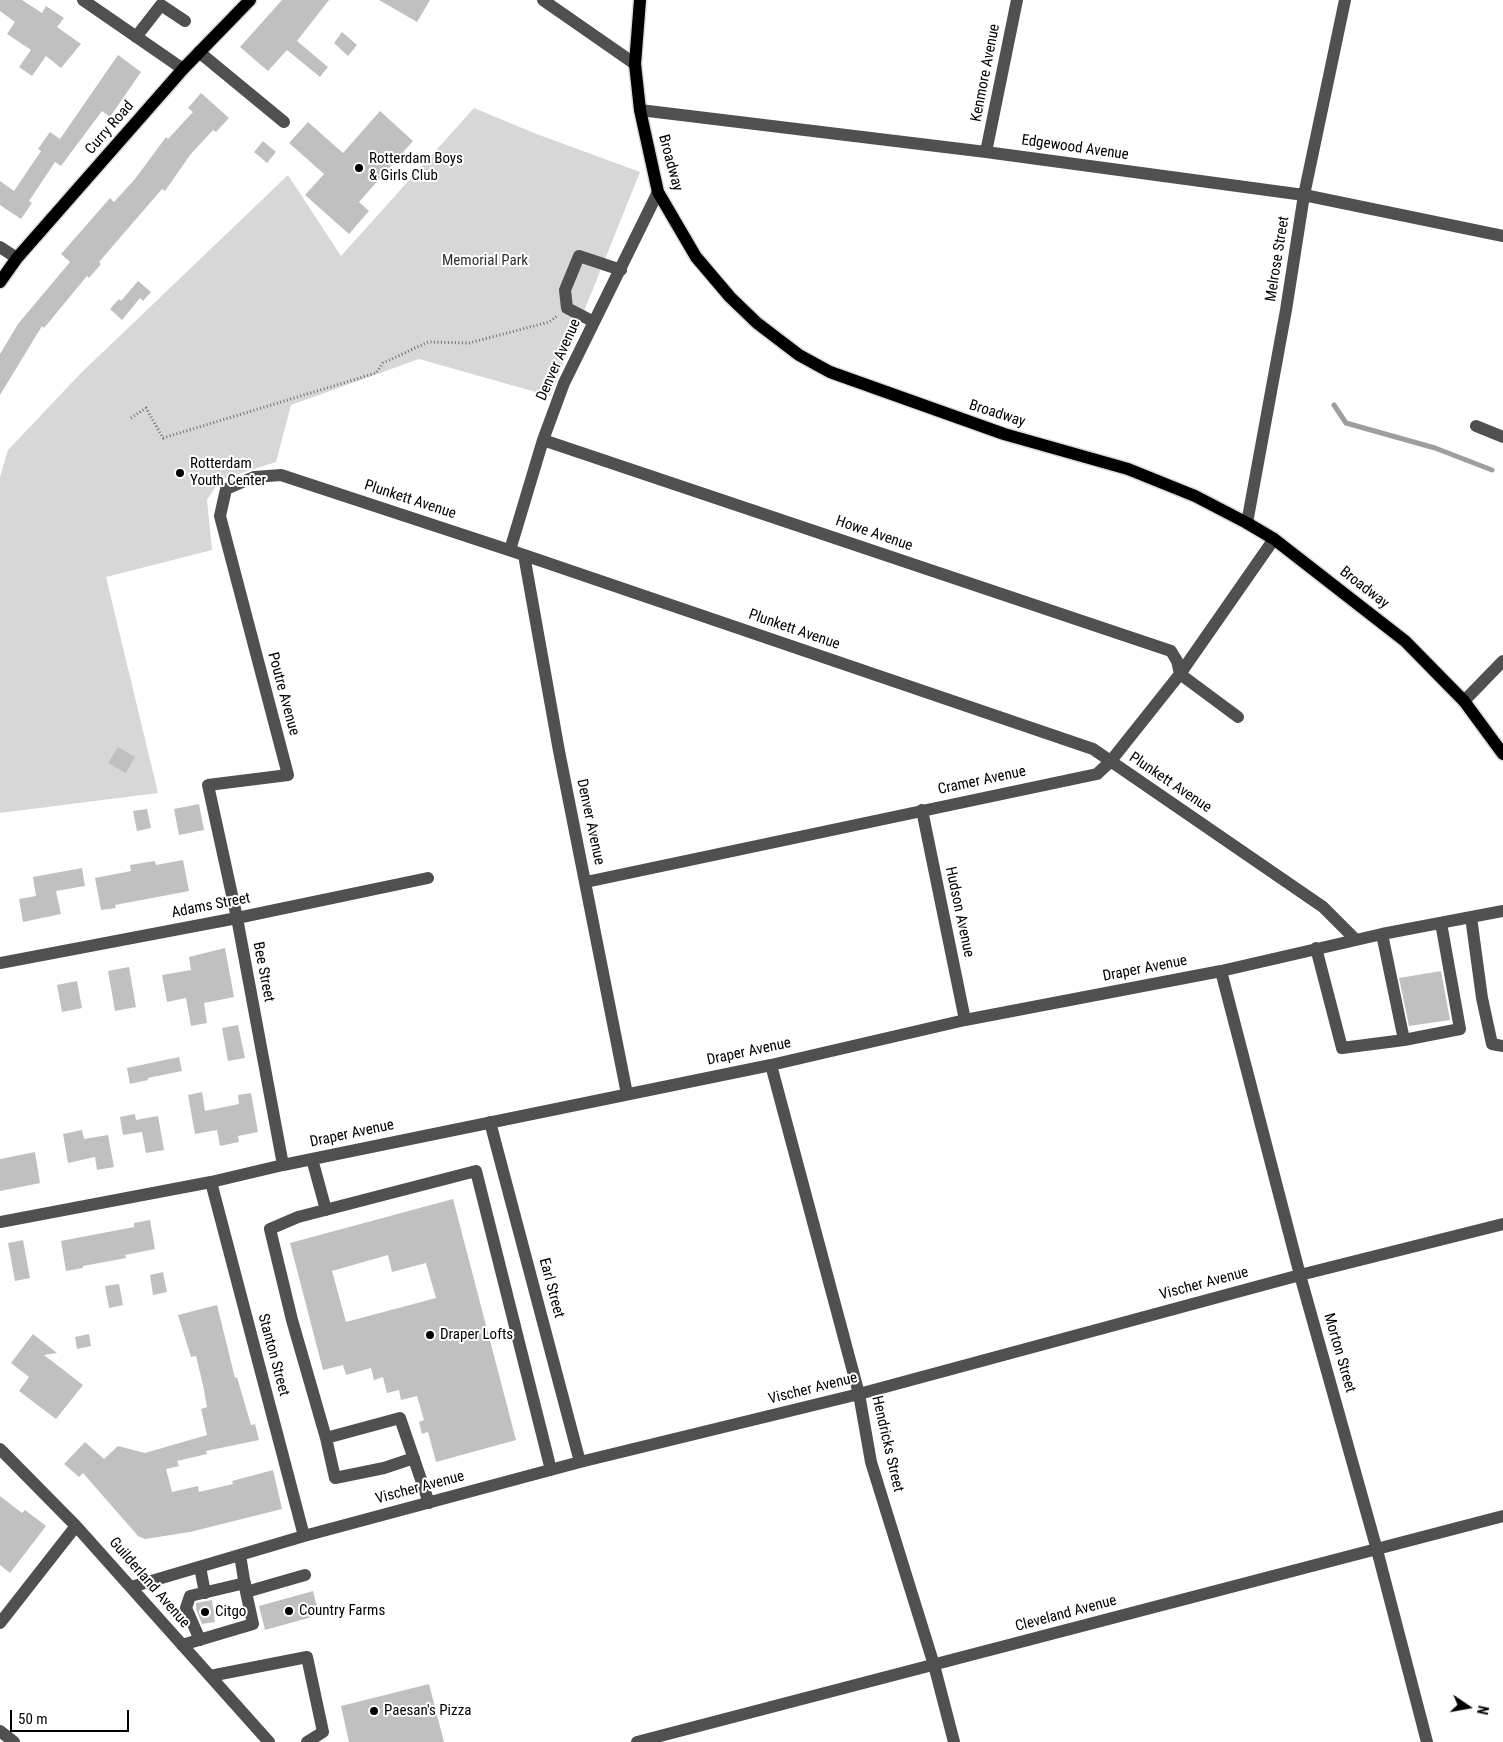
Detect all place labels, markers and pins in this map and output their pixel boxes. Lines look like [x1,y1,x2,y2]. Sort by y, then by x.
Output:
place label: Rotterdam Boys & Girls Club [369,150,463,185]
marker: Rotterdam Boys & Girls Club [353,162,365,174]
place label: Rotterdam Youth Center [190,455,266,490]
marker: Rotterdam Youth Center [174,467,186,479]
place label: Draper Lofts [440,1326,513,1344]
marker: Draper Lofts [424,1329,436,1341]
place label: Country Farms [299,1602,385,1620]
place label: Citgo [215,1603,246,1621]
marker: Country Farms [283,1605,295,1617]
marker: Citgo [199,1606,211,1618]
place label: Paesan's Pizza [384,1702,471,1720]
marker: Paesan's Pizza [368,1705,380,1717]

